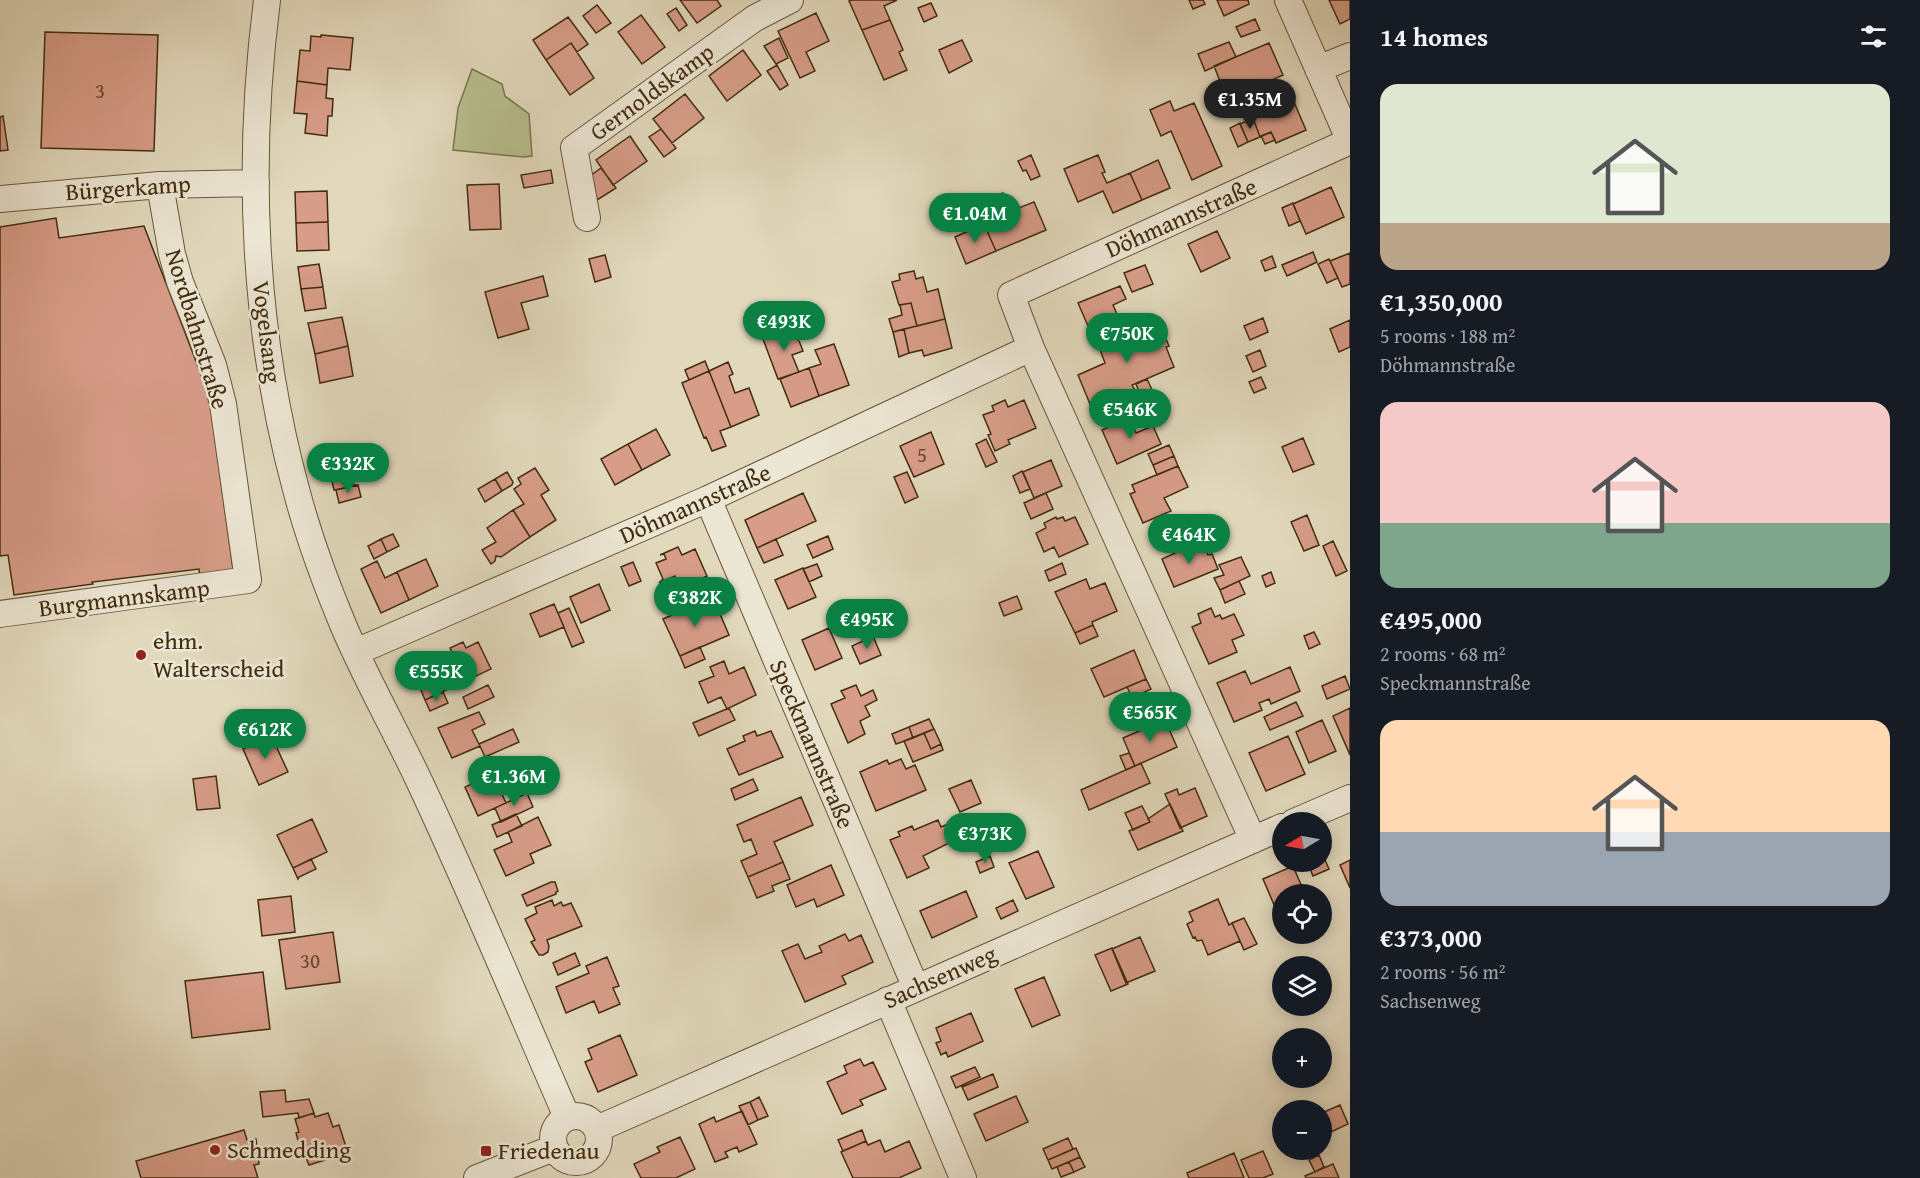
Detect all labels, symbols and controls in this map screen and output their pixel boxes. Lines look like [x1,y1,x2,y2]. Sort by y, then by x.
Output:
text: 14 homes [1380,17,1488,56]
icon: filters [1857,20,1890,53]
street label: Gernoldskamp [582,34,721,149]
house number: 3 [95,75,105,106]
pin: €1.35M [1201,79,1299,130]
text: €1.35M [1218,84,1282,113]
icon: home [1581,123,1689,231]
street label: Bürgerkamp [64,166,192,209]
street label: Döhmannstraße [1099,168,1262,267]
pin: €1.04M [926,193,1024,244]
text: €1.04M [943,198,1007,227]
street label: Nordbahnstraße [157,245,238,413]
street label: Vogelsang [244,279,291,385]
text: €1,350,000 [1380,282,1502,321]
pin: €493K [742,301,826,352]
text: €493K [757,306,811,335]
pin: €750K [1085,313,1169,364]
text: €750K [1100,318,1154,347]
text: 5 rooms · 188 m² [1380,321,1515,350]
text: Döhmannstraße [1380,350,1515,379]
pin: €546K [1088,389,1172,440]
text: €546K [1103,394,1157,423]
house number: 5 [917,439,927,470]
icon: home [1581,441,1689,549]
pin: €332K [306,443,390,494]
text: €332K [321,448,375,477]
street label: Döhmannstraße [613,454,776,553]
pin: €464K [1147,514,1231,565]
text: €464K [1162,519,1216,548]
street label: Burgmannskamp [36,570,211,625]
pin: €382K [653,577,737,628]
text: €382K [668,582,722,611]
pin: €495K [825,599,909,650]
text: €495,000 [1380,600,1482,639]
text: €495K [840,604,894,633]
place label: ehm. Walterscheid [153,623,284,686]
text: 2 rooms · 68 m² [1380,639,1506,668]
marker: ehm. Walterscheid [134,648,148,662]
pin: €555K [394,651,478,702]
street label: Speckmannstraße [761,654,864,834]
text: €555K [409,656,463,685]
text: Speckmannstraße [1380,668,1531,697]
pin: €565K [1108,692,1192,743]
text: €565K [1123,697,1177,726]
pin: €612K [223,709,307,760]
text: €612K [238,714,292,743]
pin: €1.36M [465,756,563,807]
icon: home [1581,759,1689,867]
text: €1.36M [482,761,546,790]
north arrow [1272,812,1332,872]
map controls [1272,812,1332,1160]
pin: €373K [943,813,1027,864]
text: €373K [958,818,1012,847]
button: locate [1272,884,1332,944]
text: €373,000 [1380,918,1482,957]
street label: Sachsenweg [877,936,1002,1017]
house number: 30 [300,945,320,976]
button: layers [1272,956,1332,1016]
text: 2 rooms · 56 m² [1380,957,1506,986]
text: Sachsenweg [1380,986,1481,1015]
button: + [1272,1028,1332,1088]
button: − [1272,1100,1332,1160]
place label: Schmedding [227,1132,351,1167]
place label: Friedenau [498,1133,599,1168]
marker: Schmedding [208,1143,222,1157]
marker: Friedenau [479,1144,493,1158]

